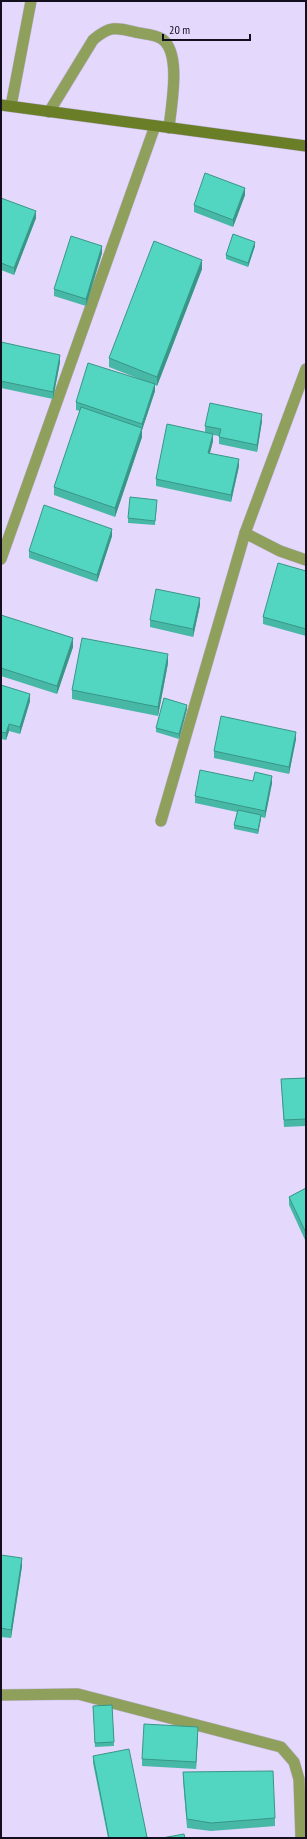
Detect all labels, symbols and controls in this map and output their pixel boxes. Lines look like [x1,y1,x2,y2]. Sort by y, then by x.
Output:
scale bar [163,16,250,42]
text: 20 m [169,22,190,37]

